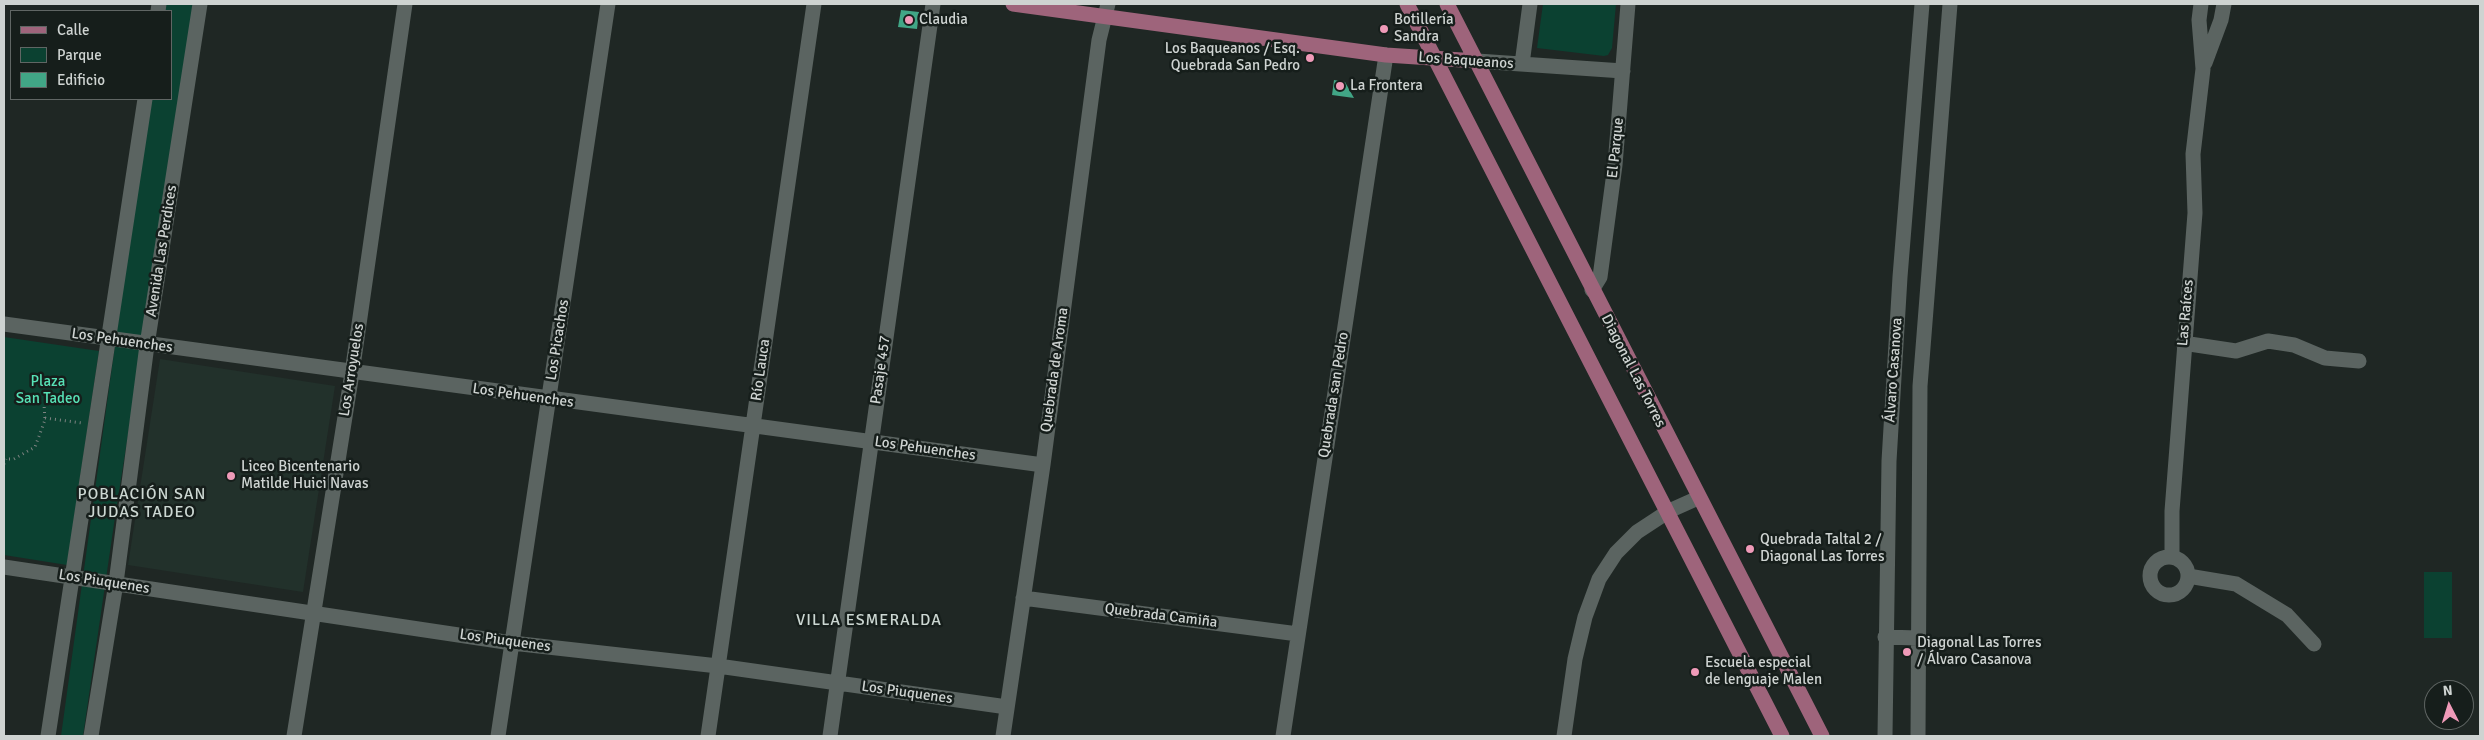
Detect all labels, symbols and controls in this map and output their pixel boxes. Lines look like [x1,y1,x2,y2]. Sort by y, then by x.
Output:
legend [10,10,172,100]
place label: Claudia [919,11,968,29]
place label: Botillería Sandra [1394,11,1454,46]
marker: Claudia [903,14,915,26]
text: Calle [57,21,90,39]
marker: Botillería Sandra [1378,23,1390,35]
place label: Los Baqueanos / Esq. Quebrada San Pedro [1165,40,1300,75]
text: Parque [57,46,102,64]
street label: Los Baqueanos [1418,49,1514,73]
marker: Los Baqueanos / Esq. Quebrada San Pedro [1304,52,1316,64]
text: Edificio [57,71,105,89]
place label: La Frontera [1350,77,1423,95]
marker: La Frontera [1334,80,1346,92]
street label: El Parque [1604,117,1628,179]
street label: Avenida Las Perdices [143,184,181,318]
street label: Las Raíces [2174,279,2198,347]
street label: Los Picachos [543,298,573,382]
street label: Quebrada de Aroma [1037,307,1073,433]
street label: Diagonal Las Torres [1597,311,1669,431]
street label: Álvaro Casanova [1881,317,1907,423]
street label: Los Arroyuelos [336,322,368,418]
street label: Los Pehuenches [70,325,174,357]
street label: Quebrada san Pedro [1315,331,1353,459]
street label: Pasaje 457 [867,334,895,406]
street label: Río Lauca [748,338,774,402]
park label: Plaza San Tadeo [16,373,80,408]
street label: Los Pehuenches [471,380,575,412]
street label: Los Pehuenches [873,433,977,465]
place label: Liceo Bicentenario Matilde Huici Navas [241,458,369,493]
marker: Liceo Bicentenario Matilde Huici Navas [225,470,237,482]
district label: POBLACIÓN SAN JUDAS TADEO [76,485,208,523]
place label: Quebrada Taltal 2 / Diagonal Las Torres [1760,531,1884,566]
marker: Quebrada Taltal 2 / Diagonal Las Torres [1744,543,1756,555]
street label: Los Piuquenes [57,566,151,598]
street label: Quebrada Camiña [1104,600,1218,632]
district label: VILLA ESMERALDA [794,611,944,631]
street label: Los Piuquenes [458,626,552,656]
place label: Diagonal Las Torres / Álvaro Casanova [1917,634,2041,669]
marker: Diagonal Las Torres / Álvaro Casanova [1901,646,1913,658]
place label: Escuela especial de lenguaje Malen [1705,654,1822,689]
marker: Escuela especial de lenguaje Malen [1689,666,1701,678]
street label: Los Piuquenes [860,678,954,708]
north arrow [2424,680,2474,730]
text: N [2442,682,2453,699]

